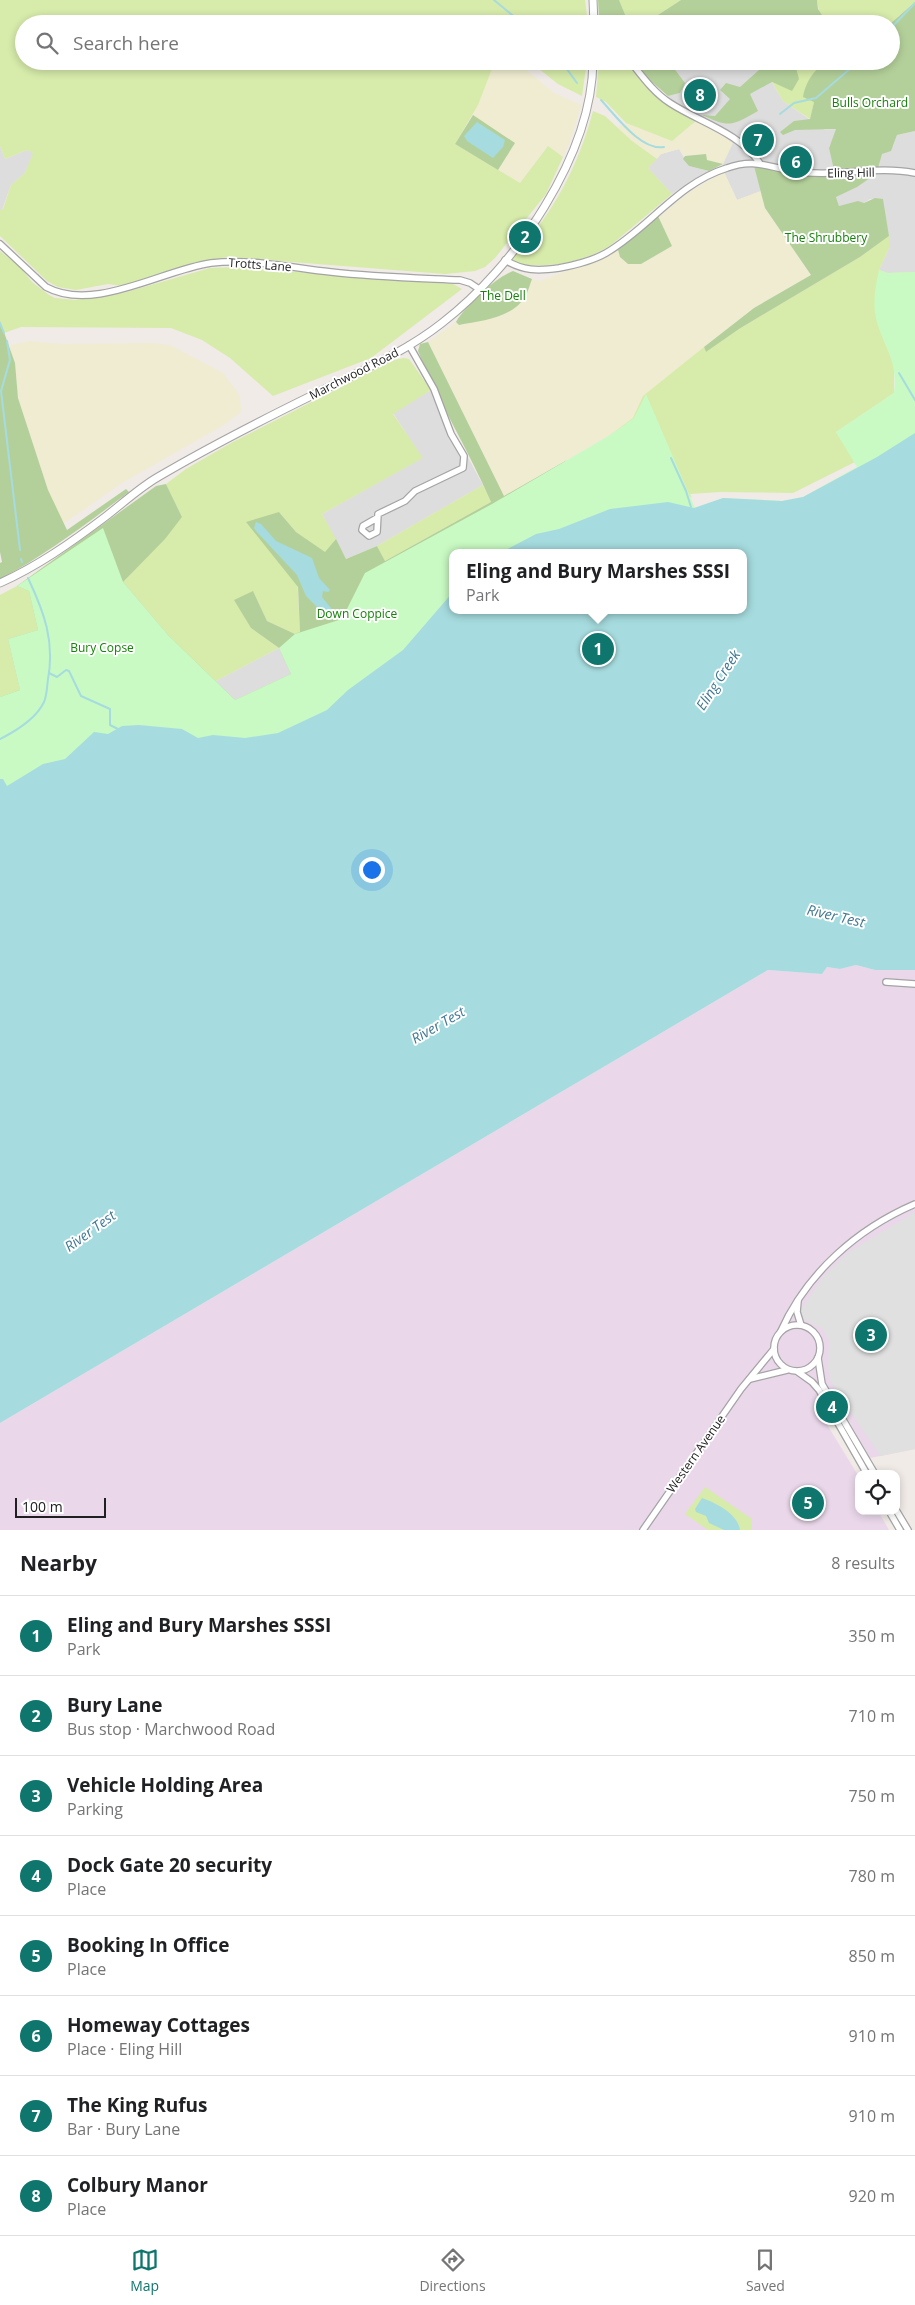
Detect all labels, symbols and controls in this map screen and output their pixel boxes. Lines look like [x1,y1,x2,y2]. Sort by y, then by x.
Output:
search box [15,15,900,70]
icon: search [33,29,61,57]
text: Search here [73,30,179,56]
pin: 8 [684,76,716,114]
park label: Bulls Orchard [832,94,908,111]
pin: 7 [742,121,774,159]
pin: 6 [780,143,812,181]
street label: Eling Hill [827,164,875,181]
pin: 2 [509,218,541,256]
park label: The Shrubbery [785,229,868,246]
street label: Trotts Lane [228,254,292,275]
park label: The Dell [480,287,526,304]
street label: Marchwood Road [306,344,401,403]
popup [449,549,747,614]
text: Eling and Bury Marshes SSSI [466,558,730,584]
text: Park [466,584,499,606]
park label: Down Coppice [317,605,398,622]
pin: 1 [582,630,614,668]
park label: Bury Copse [70,639,134,656]
water label: Eling Creek [691,645,745,713]
your location [359,857,385,883]
water label: River Test [805,900,868,932]
water label: River Test [408,1001,469,1047]
water label: River Test [60,1205,120,1256]
pin: 3 [855,1316,887,1354]
pin: 4 [816,1388,848,1426]
street label: Western Avenue [662,1411,729,1496]
map controls [855,1470,900,1515]
button: locate [855,1470,900,1515]
pin: 5 [792,1484,824,1522]
scale bar [15,1495,106,1518]
text: 100 m [22,1497,63,1516]
text: Nearby [20,1549,97,1577]
text: 8 results [831,1552,895,1574]
text: Eling and Bury Marshes SSSI [67,1612,331,1638]
text: 1 [31,1625,41,1647]
text: 350 m [849,1625,895,1647]
text: Park [67,1638,100,1660]
text: Bury Lane [67,1692,163,1718]
text: 2 [31,1705,41,1727]
text: 710 m [849,1705,895,1727]
text: Bus stop · Marchwood Road [67,1718,275,1740]
text: Vehicle Holding Area [67,1772,263,1798]
text: 3 [31,1785,41,1807]
text: 750 m [849,1785,895,1807]
text: Parking [67,1798,123,1820]
text: Dock Gate 20 security [67,1852,272,1878]
text: 4 [31,1865,41,1887]
text: 780 m [849,1865,895,1887]
text: Place [67,1878,106,1900]
text: Booking In Office [67,1932,229,1958]
text: 5 [31,1945,41,1967]
text: 850 m [849,1945,895,1967]
text: Place [67,1958,106,1980]
text: Homeway Cottages [67,2012,250,2038]
text: 6 [31,2025,41,2047]
text: 910 m [849,2025,895,2047]
text: Place · Eling Hill [67,2038,182,2060]
text: The King Rufus [67,2092,208,2118]
text: 7 [31,2105,41,2127]
text: 910 m [849,2105,895,2127]
text: Bar · Bury Lane [67,2118,180,2140]
text: Colbury Manor [67,2172,208,2198]
text: 8 [31,2185,41,2207]
text: 920 m [849,2185,895,2207]
text: Place [67,2198,106,2220]
tab: Map [130,2246,159,2295]
tab: Directions [419,2246,486,2295]
tab: Saved [746,2246,785,2295]

